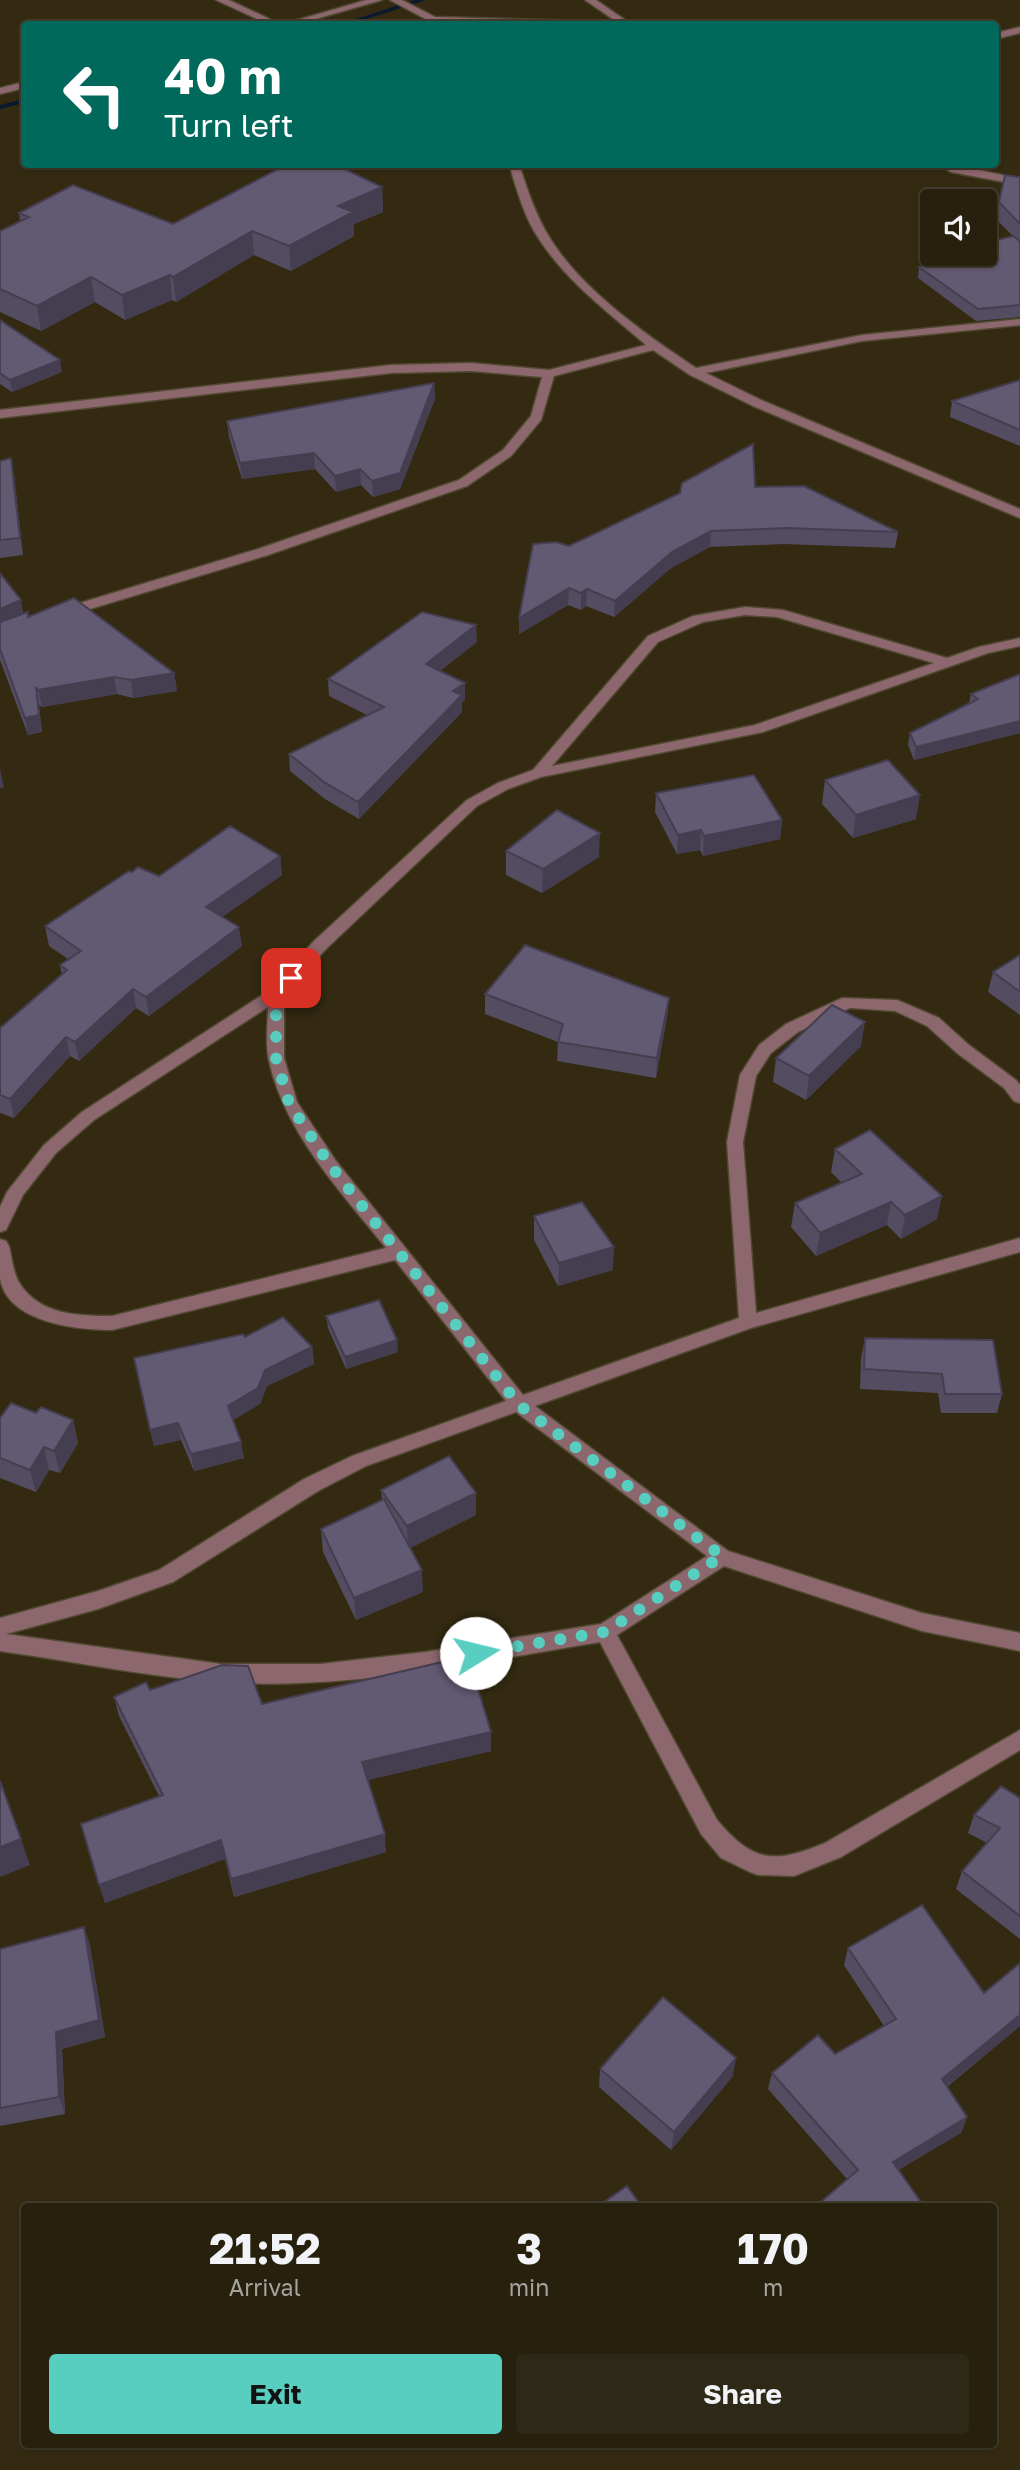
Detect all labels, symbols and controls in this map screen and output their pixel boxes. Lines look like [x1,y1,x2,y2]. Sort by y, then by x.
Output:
text: 40 m [164,46,282,105]
icon: left [49,49,140,140]
text: Turn left [164,106,293,144]
map controls [920,189,997,266]
button: sound [920,189,997,266]
pin [261,948,321,1008]
icon: arrive [272,959,310,997]
position arrow [439,1616,513,1690]
text: 21:52 [209,2223,321,2273]
text: 3 [516,2223,542,2273]
text: 170 [737,2223,809,2273]
text: Arrival [229,2273,301,2301]
text: min [509,2273,549,2301]
text: m [763,2273,783,2301]
button: Exit [49,2354,502,2434]
button: Share [516,2354,969,2434]

